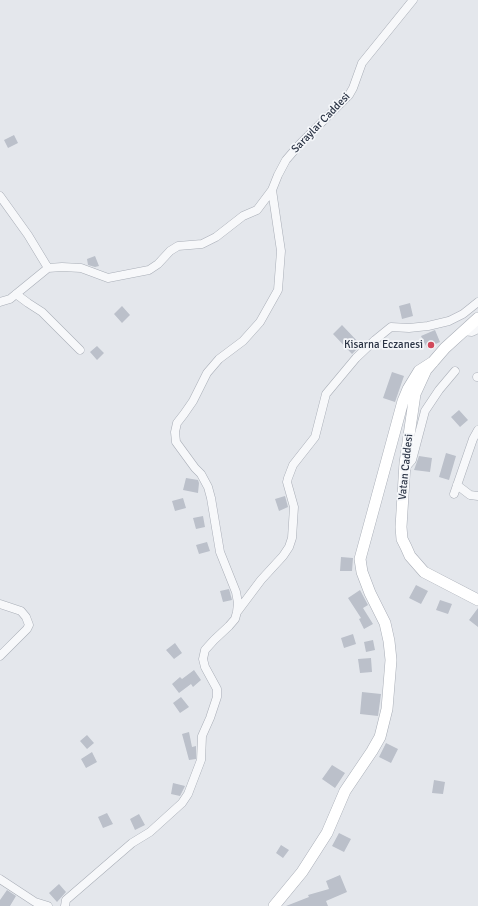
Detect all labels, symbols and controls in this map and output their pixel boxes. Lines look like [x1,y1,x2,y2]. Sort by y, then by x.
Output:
street label: Saraylar Caddesi [289,90,353,156]
place label: Kisarna Eczanesi [344,338,423,352]
marker: Kisarna Eczanesi [426,340,436,350]
street label: Vatan Caddesi [396,433,416,501]

